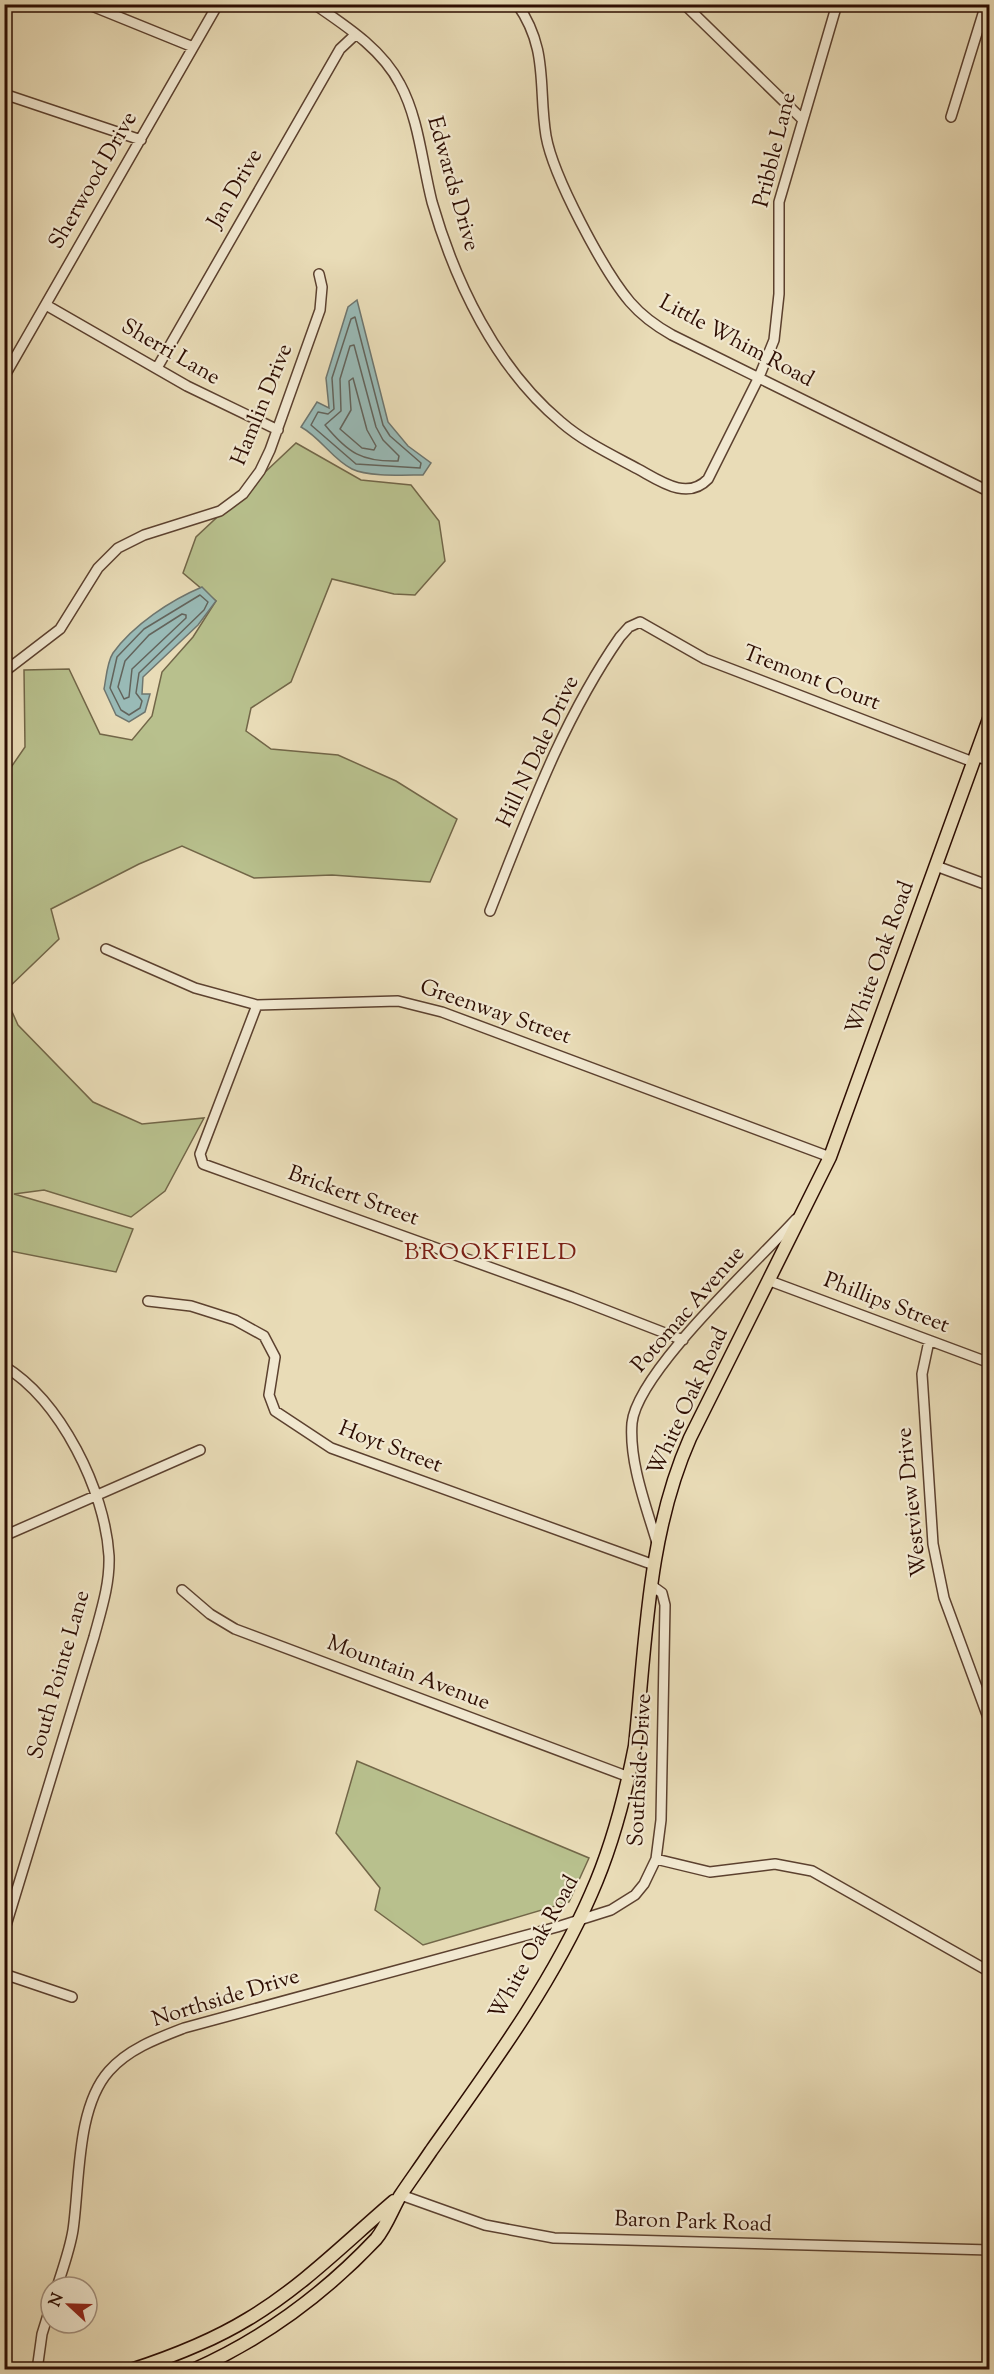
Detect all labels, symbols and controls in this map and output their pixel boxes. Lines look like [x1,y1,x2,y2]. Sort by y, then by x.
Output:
street label: Pribble Lane [746,89,806,211]
street label: Sherwood Drive [42,106,146,256]
street label: Edwards Drive [417,113,487,255]
street label: Jan Drive [200,143,272,236]
street label: Little Whim Road [653,288,819,396]
street label: Sherri Lane [114,312,226,394]
street label: Hamlin Drive [224,339,302,471]
street label: Tremont Court [738,638,885,720]
street label: Hill N Dale Drive [490,671,588,833]
street label: White Oak Road [838,877,924,1039]
street label: Greenway Street [415,972,575,1054]
street label: Brickert Street [283,1159,423,1236]
district label: BROOKFIELD [404,1236,578,1270]
street label: Potomac Avenue [625,1239,753,1381]
street label: Phillips Street [818,1265,954,1343]
street label: White Oak Road [640,1322,738,1482]
street label: Hoyt Street [333,1414,447,1483]
street label: Westview Drive [889,1426,937,1578]
street label: South Pointe Lane [21,1587,99,1763]
street label: Mountain Avenue [322,1628,494,1720]
street label: Southside Drive [621,1693,661,1847]
street label: White Oak Road [482,1870,588,2026]
street label: Northside Drive [148,1961,304,2037]
street label: Baron Park Road [614,2204,772,2242]
north arrow [39,2275,99,2335]
text: N [44,2290,71,2311]

